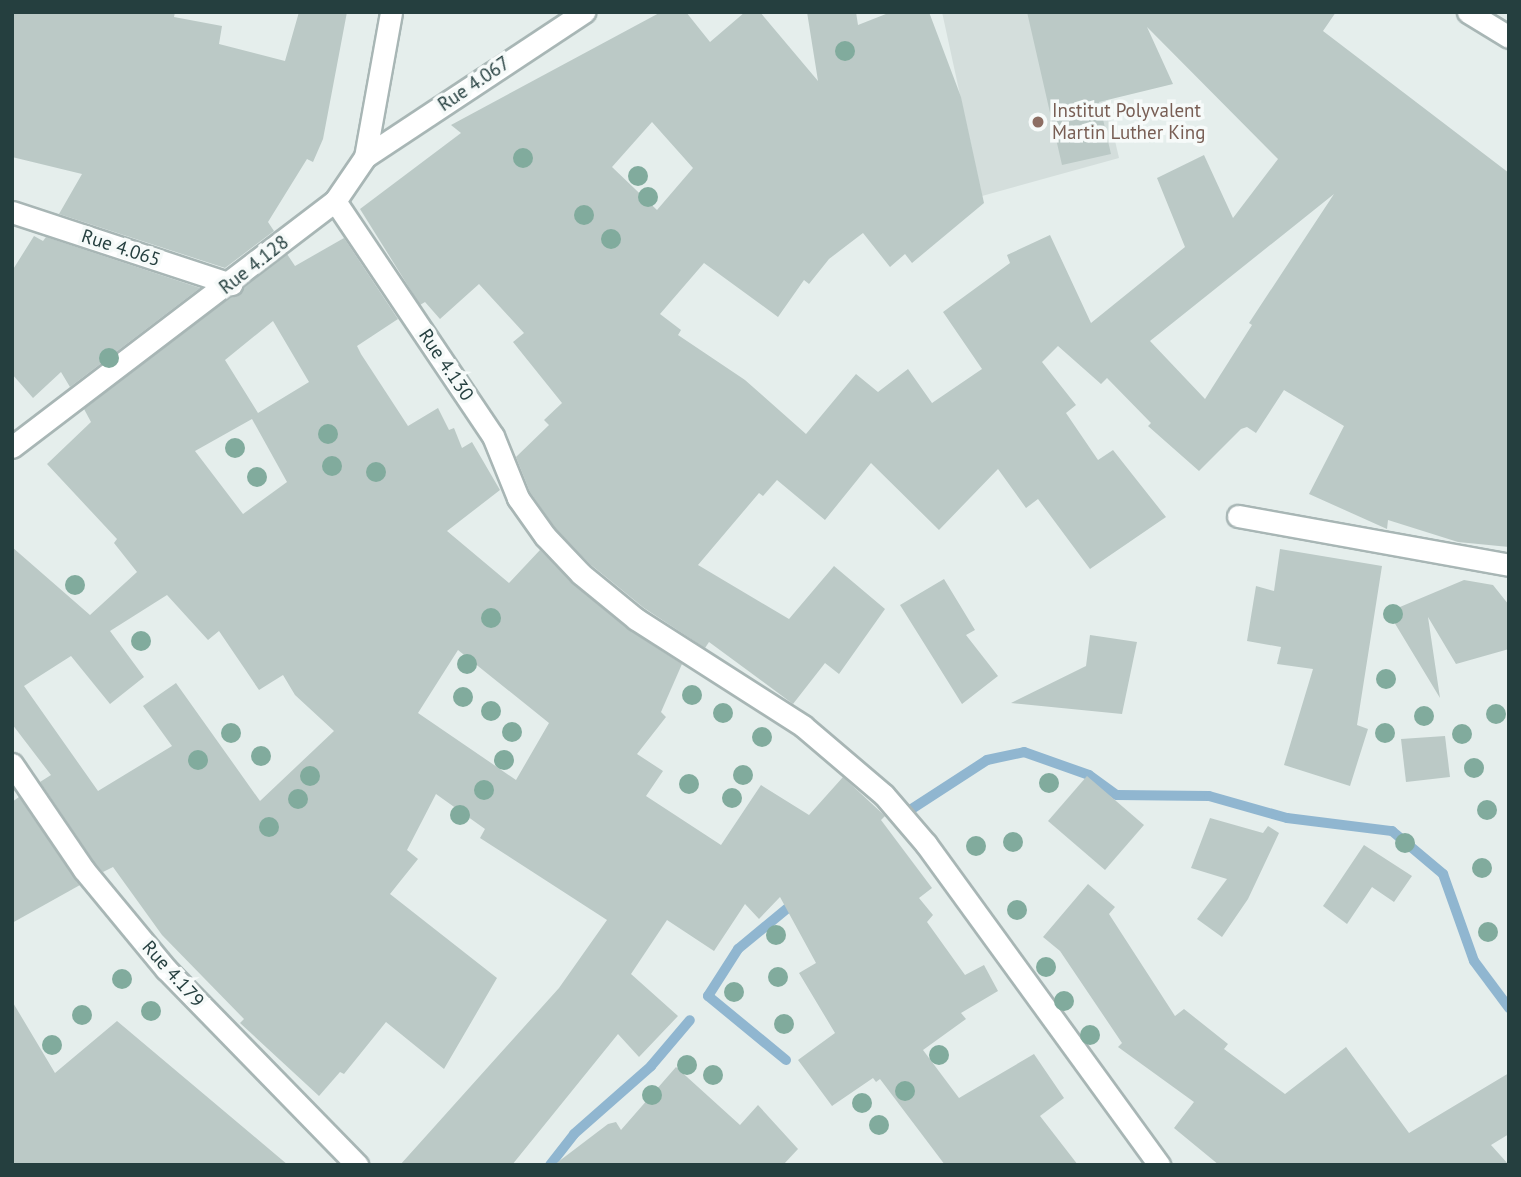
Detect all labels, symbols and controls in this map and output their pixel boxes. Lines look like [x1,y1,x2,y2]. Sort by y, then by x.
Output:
street label: Rue 4.067 [434,52,514,116]
place label: Institut Polyvalent Martin Luther King [1052,100,1205,144]
marker: Institut Polyvalent Martin Luther King [1030,114,1046,130]
street label: Rue 4.065 [79,225,163,271]
street label: Rue 4.128 [215,231,293,299]
street label: Rue 4.130 [414,325,478,405]
street label: Rue 4.179 [137,936,209,1012]

